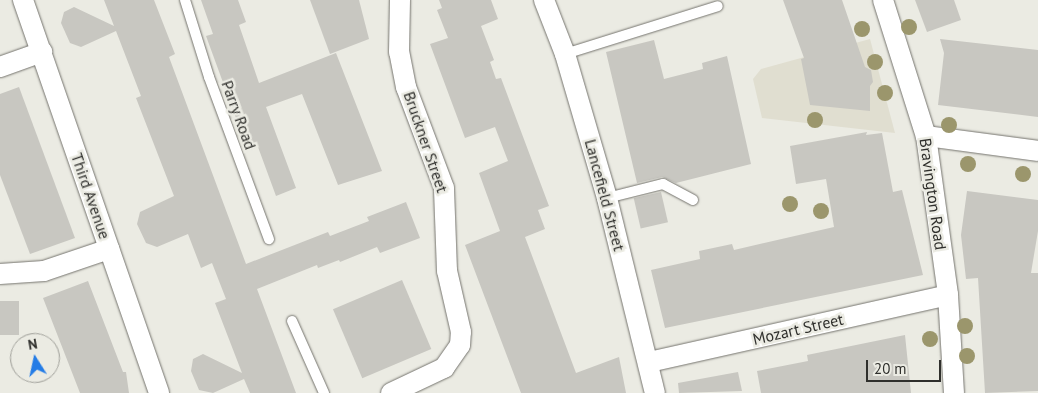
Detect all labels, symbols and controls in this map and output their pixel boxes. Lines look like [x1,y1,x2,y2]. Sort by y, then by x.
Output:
street label: Parry Road [218,78,260,152]
street label: Bruckner Street [400,89,452,195]
street label: Lancefield Street [581,137,629,253]
street label: Bravington Road [916,137,950,251]
street label: Third Avenue [67,150,115,242]
street label: Mozart Street [751,309,845,349]
north arrow [10,333,60,383]
text: N [26,335,39,354]
scale bar [868,350,943,382]
text: 20 m [874,359,907,378]

